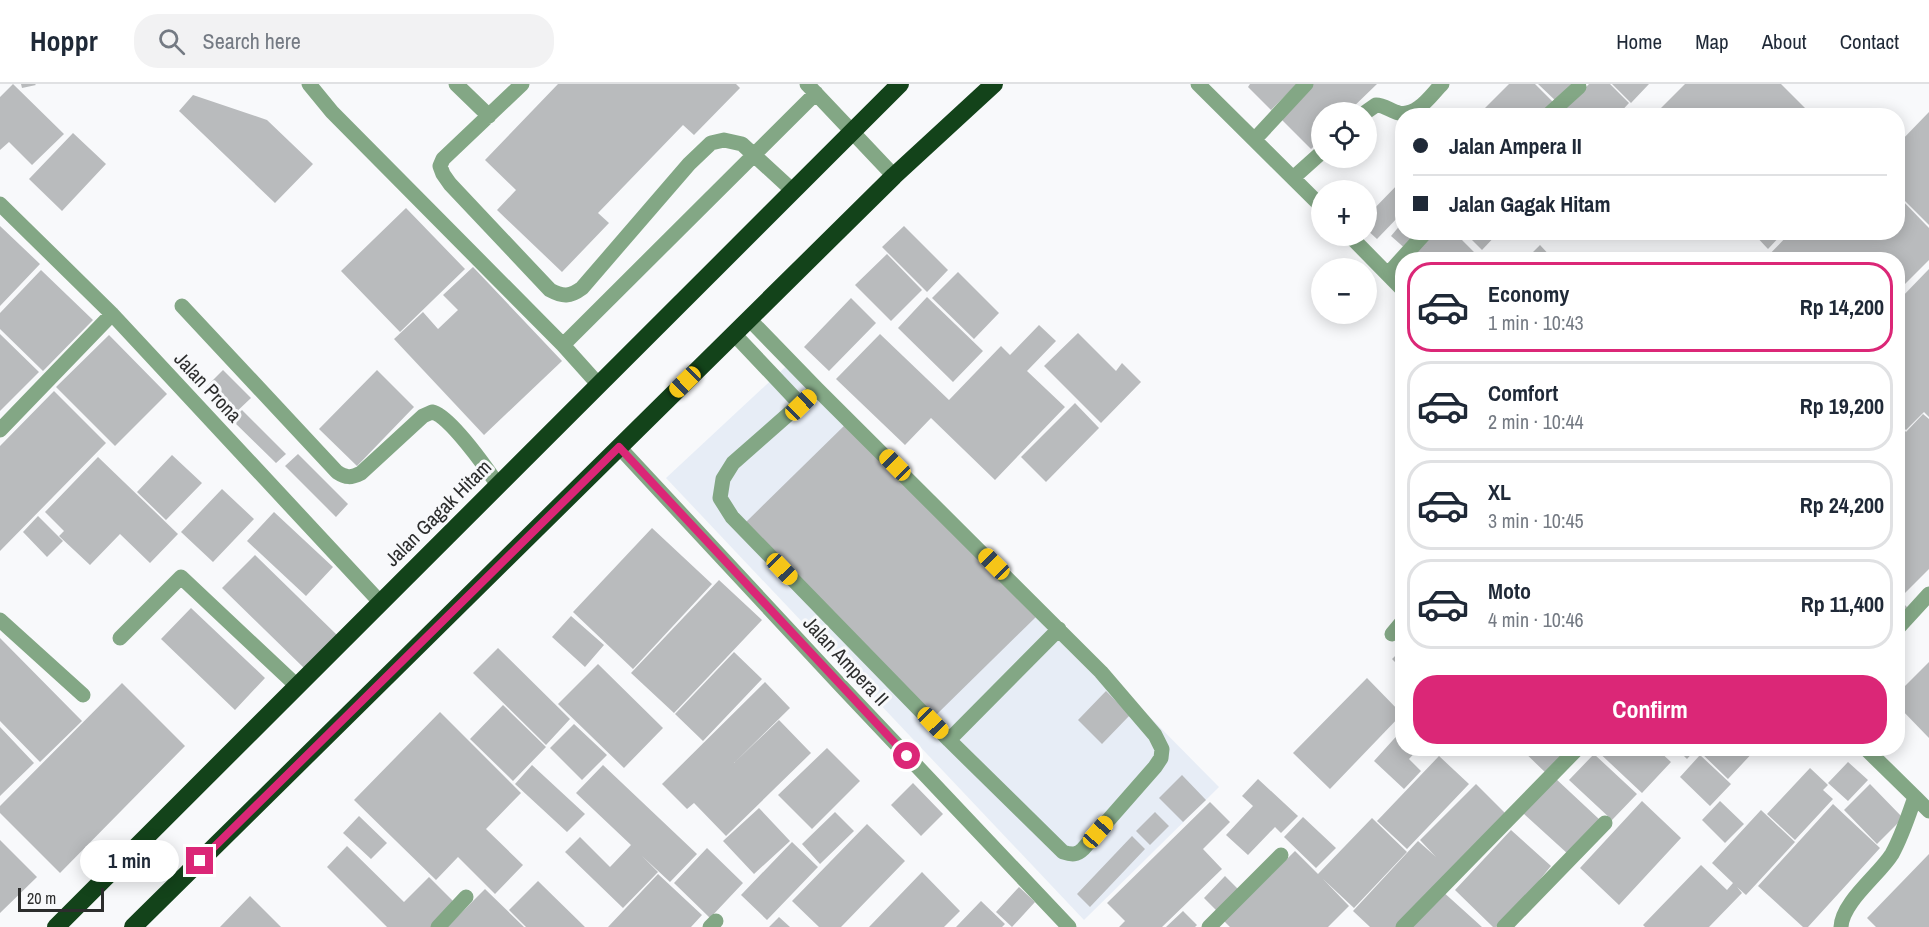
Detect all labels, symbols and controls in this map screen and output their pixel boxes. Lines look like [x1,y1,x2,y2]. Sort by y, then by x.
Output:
search box [134,14,554,68]
text: Hoppr [30,22,98,60]
icon: search [155,25,188,58]
text: Search here [203,26,301,56]
text: Home [1616,27,1662,56]
text: Map [1695,27,1729,56]
text: About [1762,27,1807,56]
text: Contact [1840,27,1899,56]
map controls [1311,102,1377,324]
button: locate [1311,102,1377,168]
text: Jalan Ampera II [1449,131,1582,161]
button: + [1311,180,1377,246]
text: Jalan Gagak Hitam [1449,189,1610,219]
button: − [1311,258,1377,324]
text: Economy [1488,279,1569,309]
icon: car [1416,280,1470,334]
text: Rp 14,200 [1800,292,1884,322]
text: 1 min · 10:43 [1488,309,1584,336]
street label: Jalan Prona [169,345,248,428]
car [666,363,704,401]
text: Comfort [1488,378,1558,408]
icon: car [1416,379,1470,433]
car [782,386,820,424]
text: Rp 19,200 [1800,391,1884,421]
text: 2 min · 10:44 [1488,408,1584,435]
car [876,446,914,484]
street label: Jalan Gagak Hitam [378,453,497,572]
text: XL [1488,477,1511,507]
icon: car [1416,478,1470,532]
text: Rp 24,200 [1800,490,1884,520]
text: 3 min · 10:45 [1488,507,1584,534]
car [975,545,1013,583]
car [763,550,801,588]
text: Moto [1488,576,1531,606]
icon: car [1416,577,1470,631]
text: Rp 11,400 [1801,589,1884,619]
text: 4 min · 10:46 [1488,606,1584,633]
street label: Jalan Ampera II [798,610,895,712]
button: Confirm [1413,675,1887,744]
car [914,704,952,742]
route start [893,742,920,769]
car [1079,813,1117,851]
callout: 1 min [80,840,179,882]
text: 1 min [108,847,151,874]
route end [186,847,213,874]
scale bar [18,885,104,912]
text: 20 m [27,887,56,909]

